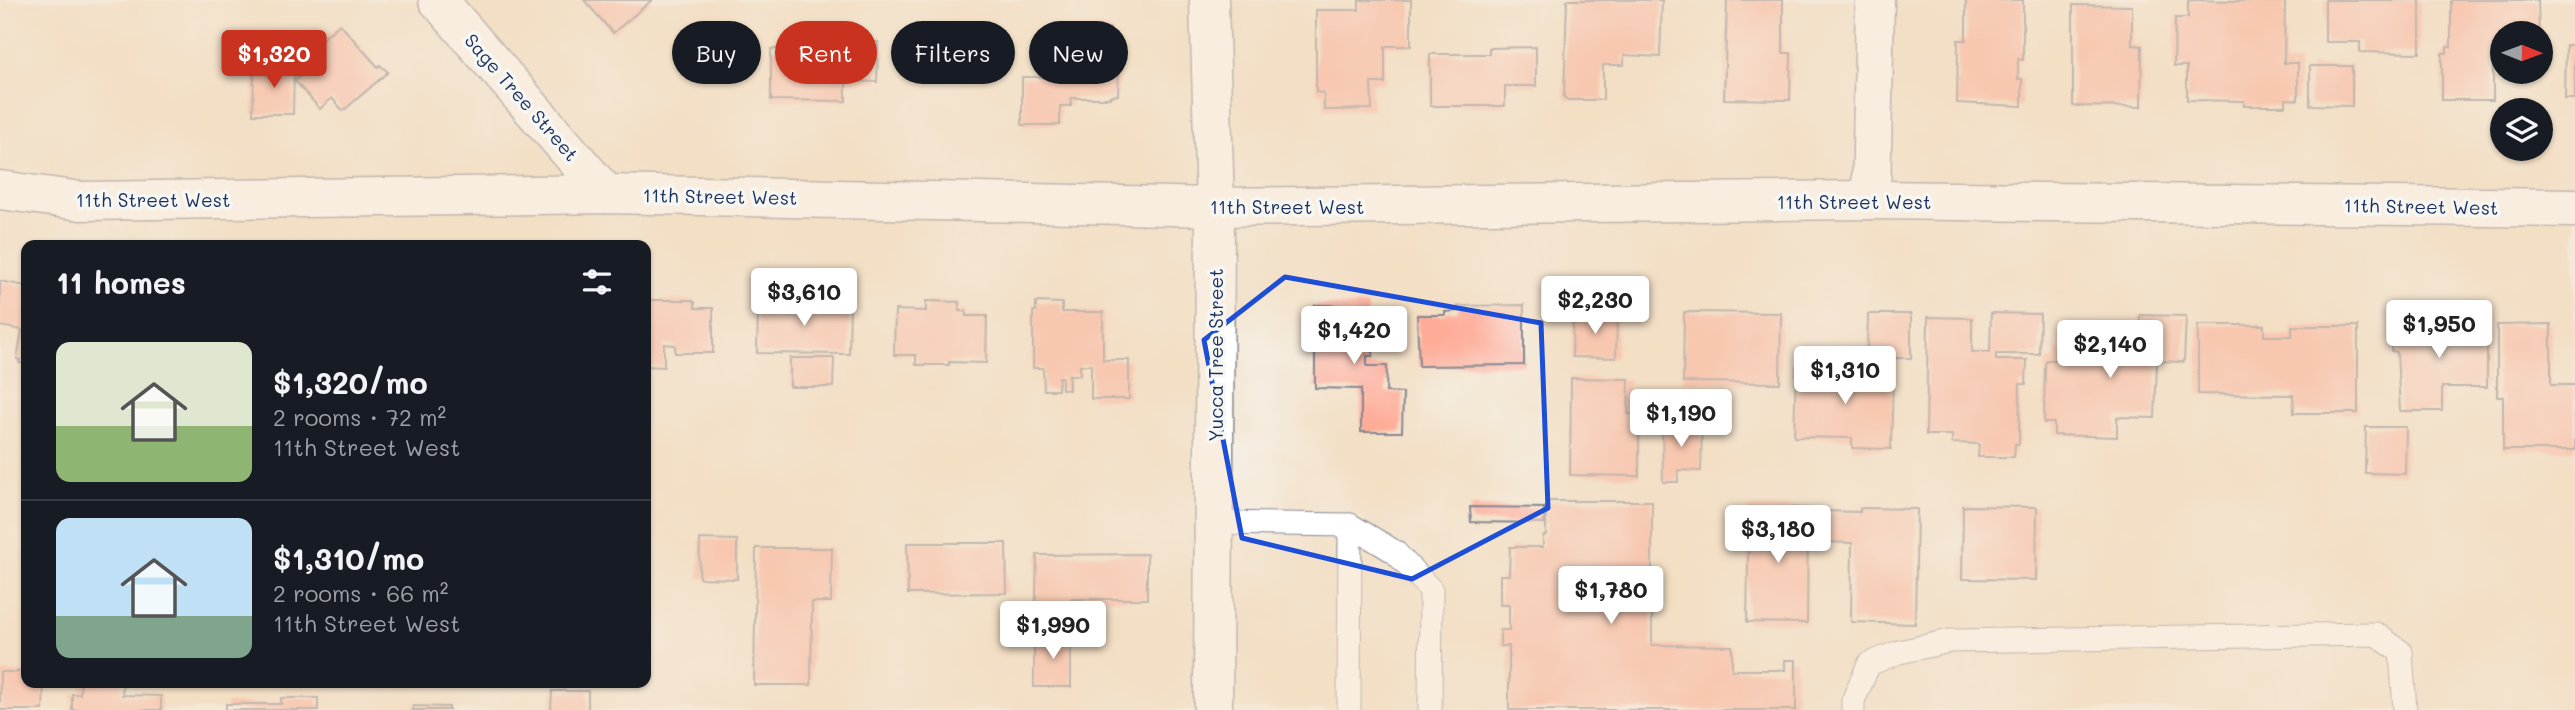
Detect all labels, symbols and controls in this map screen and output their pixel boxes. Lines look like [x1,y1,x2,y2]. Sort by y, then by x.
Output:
chip: Buy [672,21,761,84]
chip: Rent [775,21,877,84]
chip: Filters [891,21,1015,84]
chip: New [1029,21,1128,84]
north arrow [2490,21,2553,84]
map controls [2490,21,2553,161]
street label: Sage Tree Street [460,28,584,166]
pin: $1,320 [217,31,331,90]
text: $1,320 [238,38,310,68]
button: layers [2490,98,2553,161]
street label: 11th Street West [642,182,798,210]
street label: 11th Street West [76,187,230,212]
street label: 11th Street West [1777,189,1931,214]
street label: 11th Street West [2343,192,2499,220]
street label: 11th Street West [1210,194,1364,219]
text: 11 homes [56,262,186,302]
icon: filters [578,263,616,301]
pin: $3,610 [747,268,861,328]
street label: Yucca Tree Street [1203,268,1228,442]
text: $3,610 [767,276,841,306]
pin: $2,230 [1538,276,1652,336]
text: $2,230 [1557,284,1633,314]
pin: $1,950 [2382,300,2496,360]
pin: $1,420 [1297,306,1411,366]
text: $1,950 [2402,308,2476,338]
text: $1,420 [1317,314,1391,344]
pin: $2,140 [2053,320,2167,380]
text: $2,140 [2073,328,2147,358]
pin: $1,310 [1788,346,1902,406]
text: $1,310 [1810,354,1880,384]
text: $1,320/mo [273,362,428,402]
icon: home [112,370,196,454]
pin: $1,190 [1624,390,1738,449]
text: $1,190 [1646,397,1716,427]
text: 2 rooms · 72 m² [273,402,446,432]
text: 11th Street West [273,432,460,462]
pin: $3,180 [1721,505,1835,565]
text: $3,180 [1741,513,1815,543]
text: $1,310/mo [273,538,424,578]
icon: home [112,546,196,630]
pin: $1,780 [1554,566,1668,626]
text: $1,780 [1574,574,1648,604]
text: 2 rooms · 66 m² [273,578,448,608]
pin: $1,990 [996,602,1110,661]
text: 11th Street West [273,608,460,638]
text: $1,990 [1016,609,1090,639]

